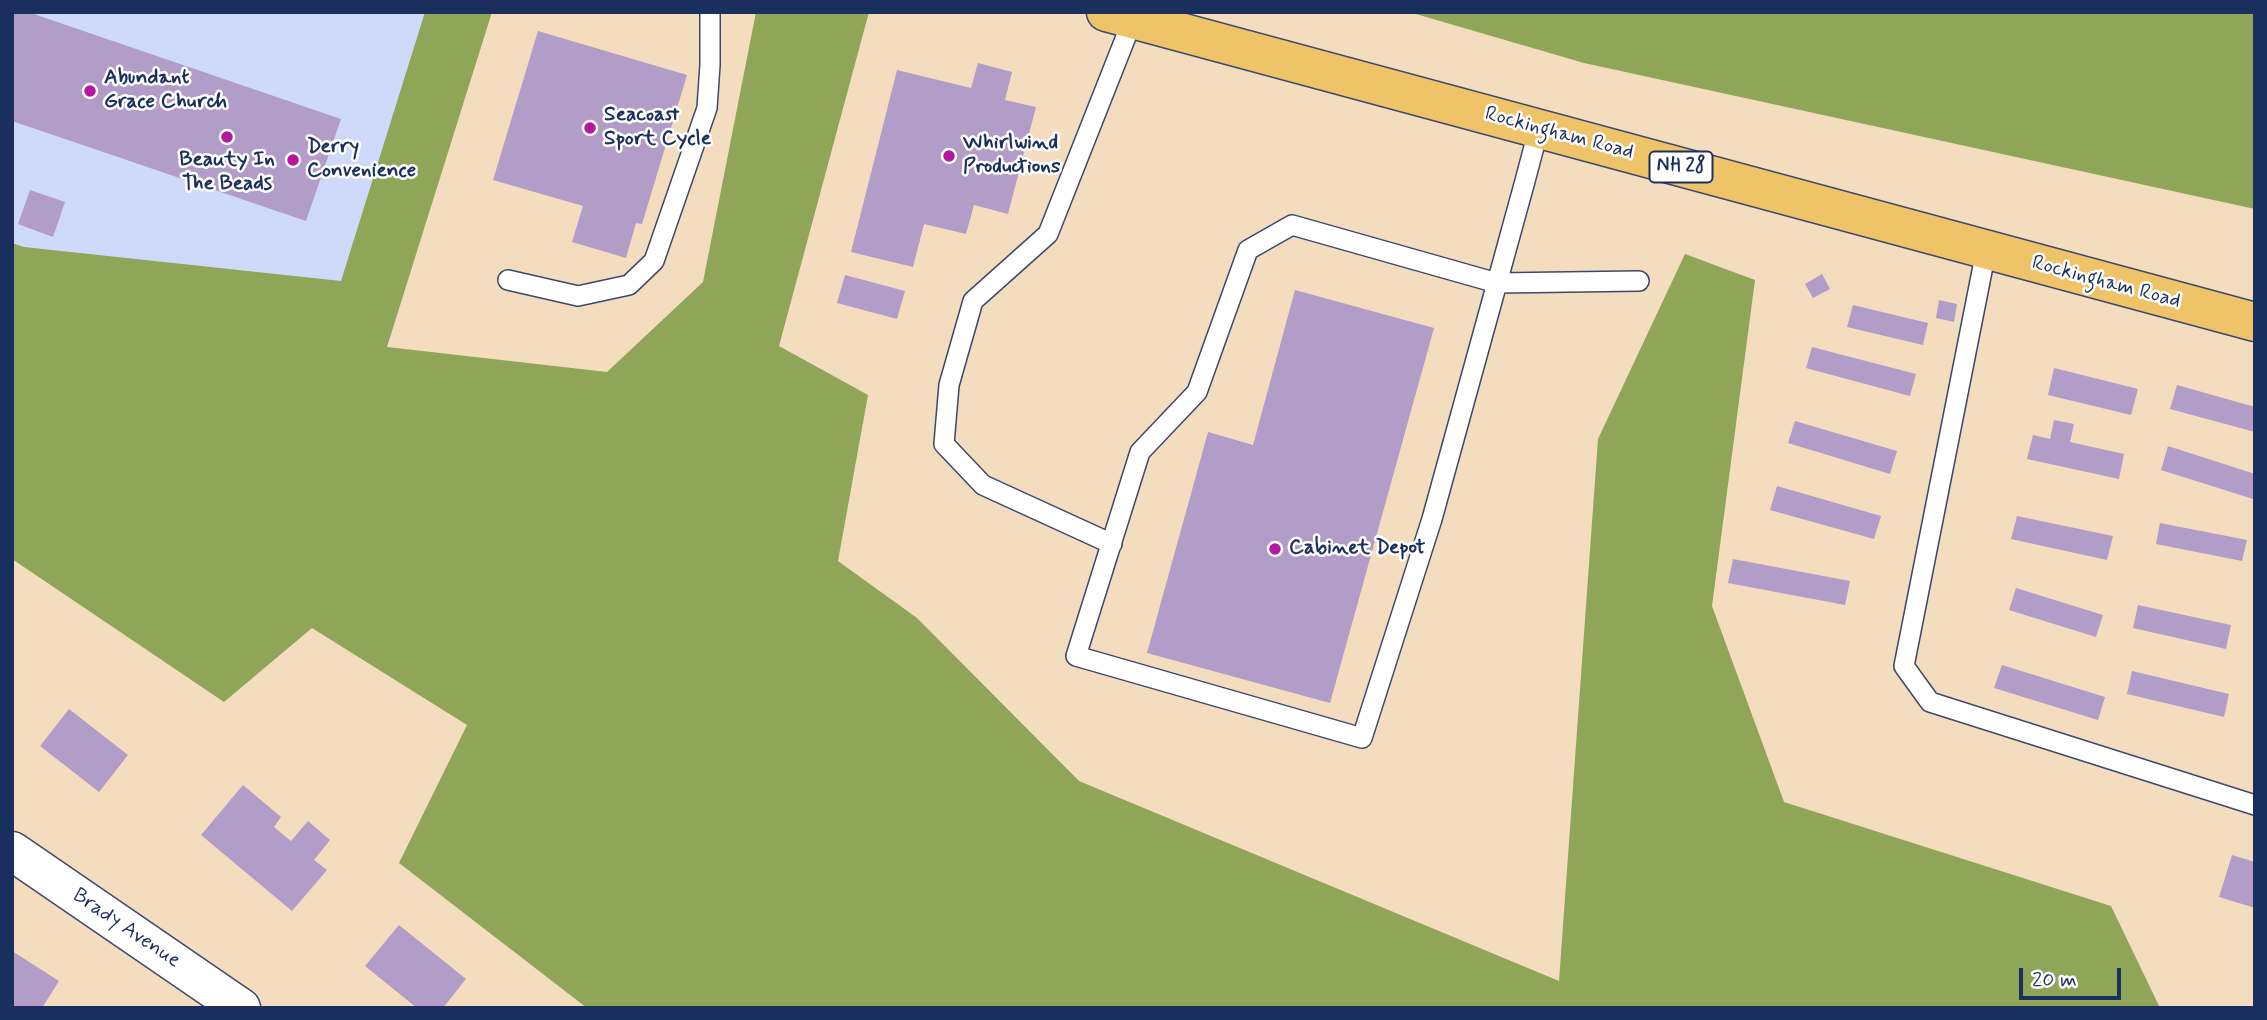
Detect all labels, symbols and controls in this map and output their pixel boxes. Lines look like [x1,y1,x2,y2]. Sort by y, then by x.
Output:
place label: Abundant Grace Church [104,66,227,116]
marker: Abundant Grace Church [82,83,98,99]
street label: Rockingham Road [1482,102,1636,166]
place label: Seacoast Sport Cycle [604,103,711,153]
marker: Seacoast Sport Cycle [582,120,598,136]
marker: Beauty In The Beads [219,129,235,145]
place label: Whirlwind Productions [963,131,1060,181]
place label: Derry Convenience [307,135,416,185]
place label: Beauty In The Beads [179,148,275,198]
marker: Whirlwind Productions [941,148,957,164]
marker: Derry Convenience [285,152,301,168]
road number: NH 28 [1650,152,1712,182]
street label: Rockingham Road [2029,251,2183,315]
place label: Cabinet Depot [1289,536,1425,562]
marker: Cabinet Depot [1267,541,1283,557]
street label: Brady Avenue [67,884,185,974]
scale bar [2022,954,2124,998]
text: 20 m [2032,966,2077,994]

